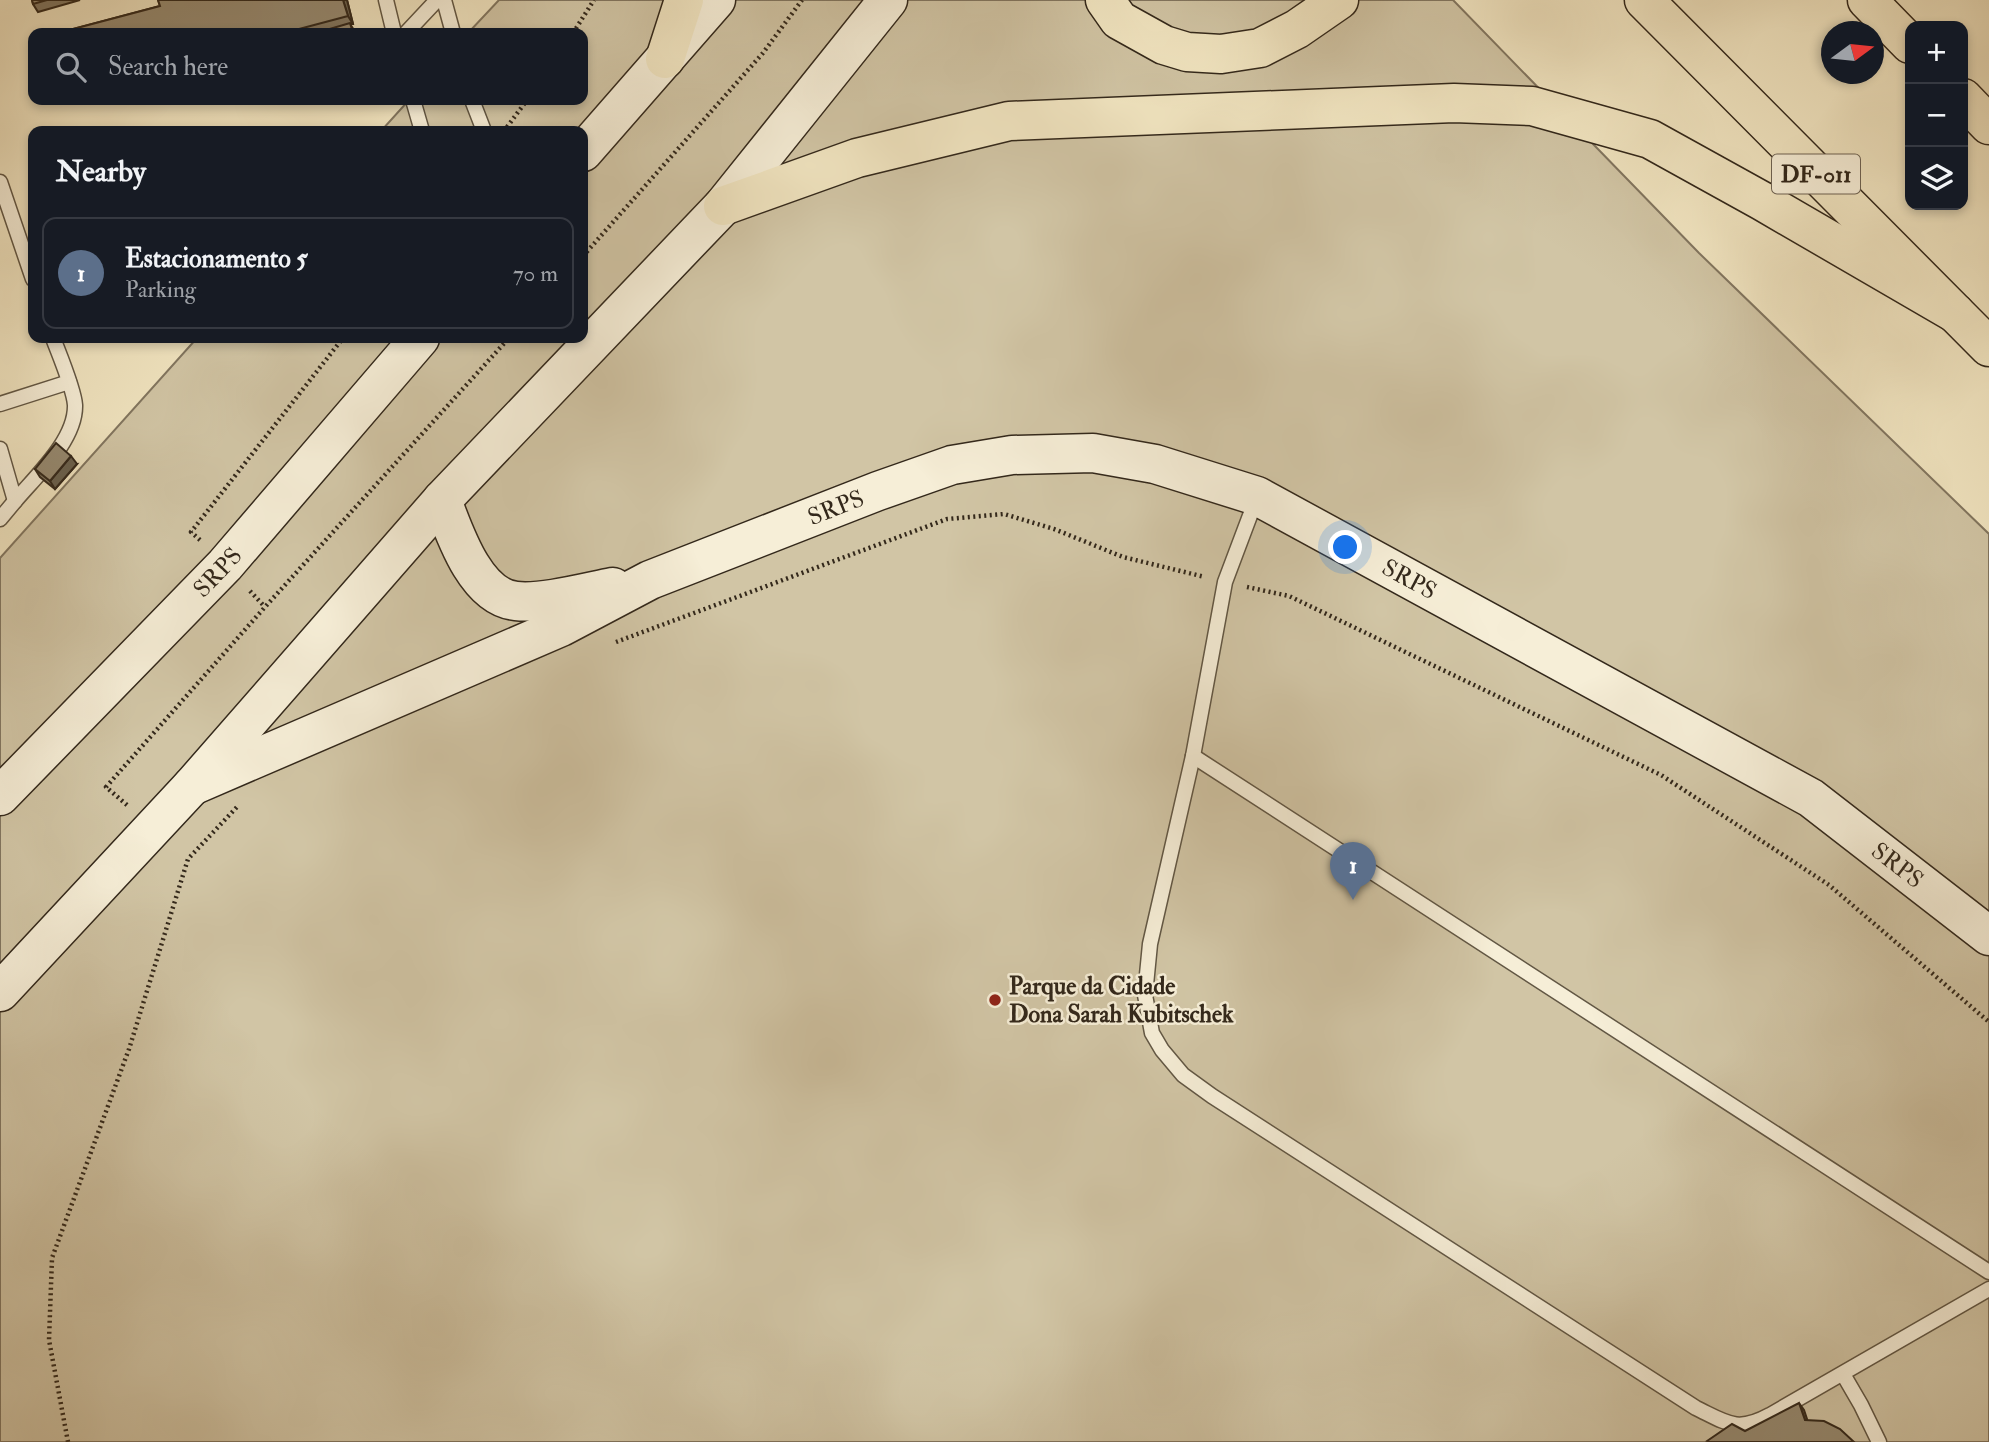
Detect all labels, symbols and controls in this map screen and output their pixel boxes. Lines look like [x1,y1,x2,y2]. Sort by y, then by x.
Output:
north arrow [1821,21,1884,84]
map controls [1905,21,1968,210]
button: + [1905,21,1968,84]
search box [28,28,588,105]
icon: search [52,48,90,86]
text: Search here [108,51,228,83]
button: − [1905,84,1968,147]
button: layers [1905,147,1968,210]
text: Nearby [56,153,146,190]
road number: DF-011 [1772,154,1860,194]
text: Estacionamento 5 [125,243,308,275]
text: 1 [77,259,85,288]
text: 70 m [513,259,558,288]
text: Parking [125,275,196,304]
street label: SRPS [803,483,869,533]
your location [1328,530,1362,564]
street label: SRPS [187,541,249,604]
street label: SRPS [1376,552,1442,607]
street label: SRPS [1865,836,1930,896]
pin: 1 [1330,842,1376,900]
place label: Parque da Cidade Dona Sarah Kubitschek [1009,971,1234,1030]
marker: Parque da Cidade Dona Sarah Kubitschek [987,992,1003,1008]

